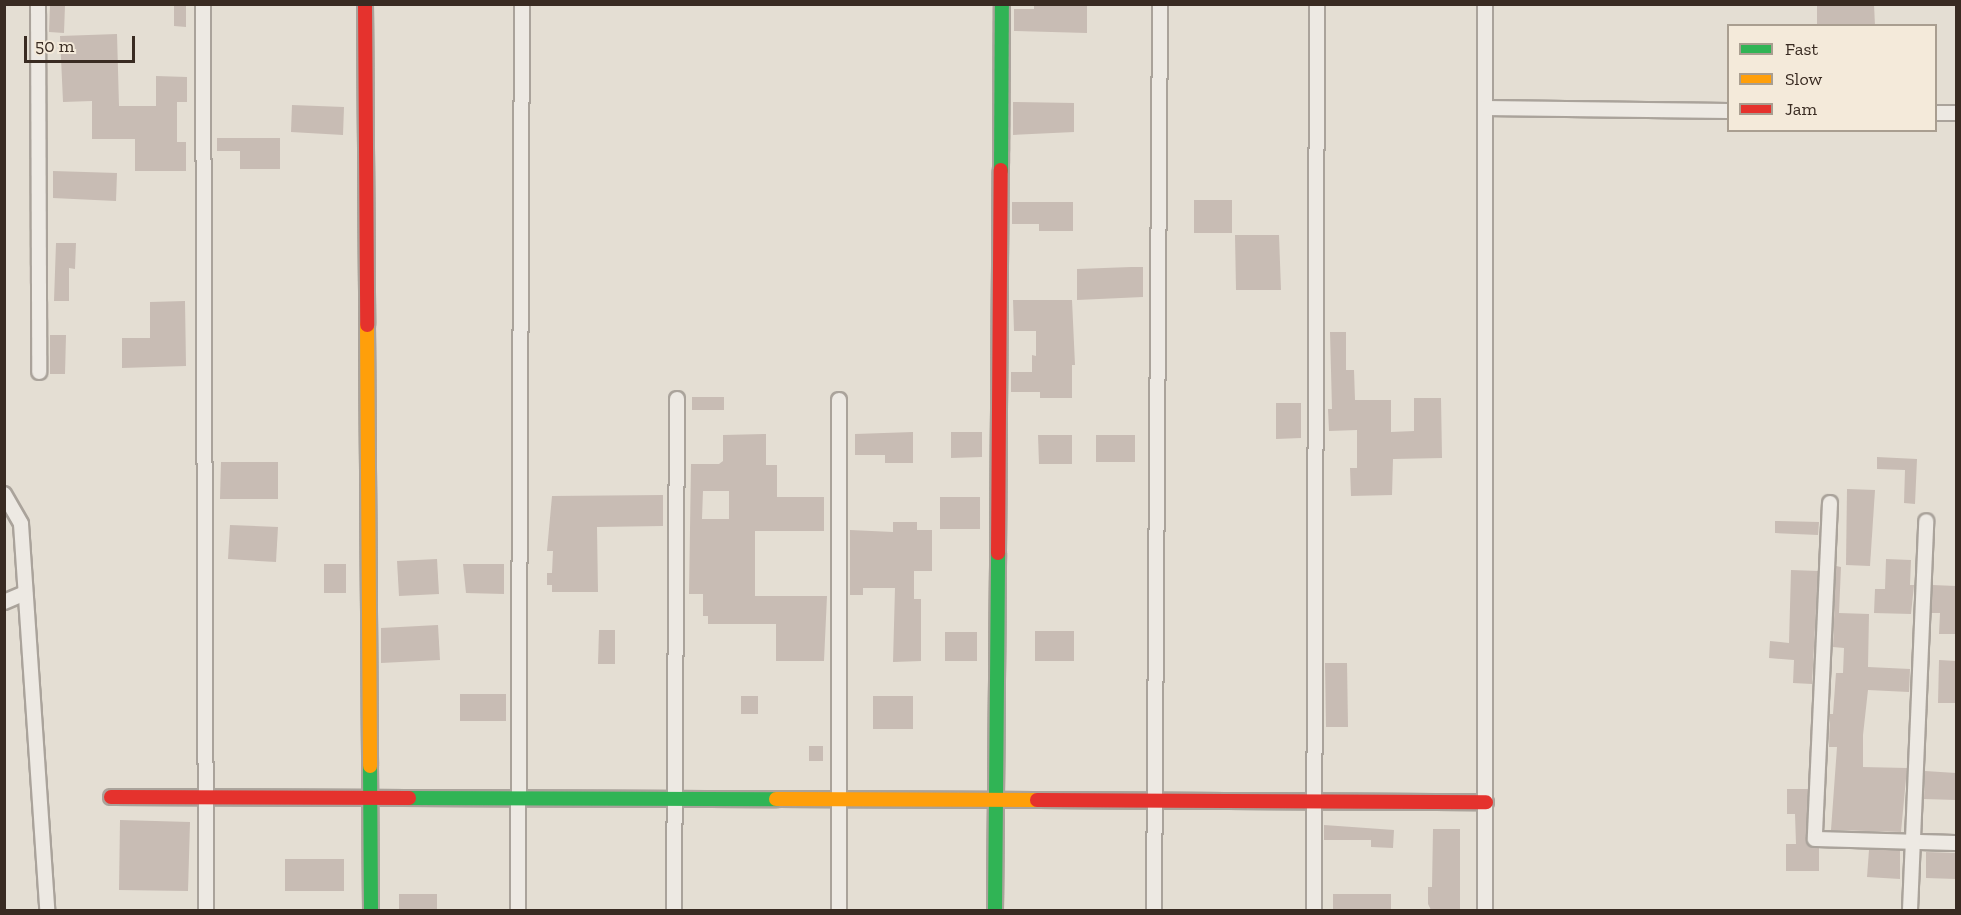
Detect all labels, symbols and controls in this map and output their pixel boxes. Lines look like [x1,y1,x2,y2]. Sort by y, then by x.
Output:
scale bar [27,24,138,62]
legend [1727,24,1937,132]
text: 50 m [35,35,74,57]
text: Fast [1785,38,1818,60]
text: Slow [1785,68,1822,90]
text: Jam [1785,98,1817,120]

